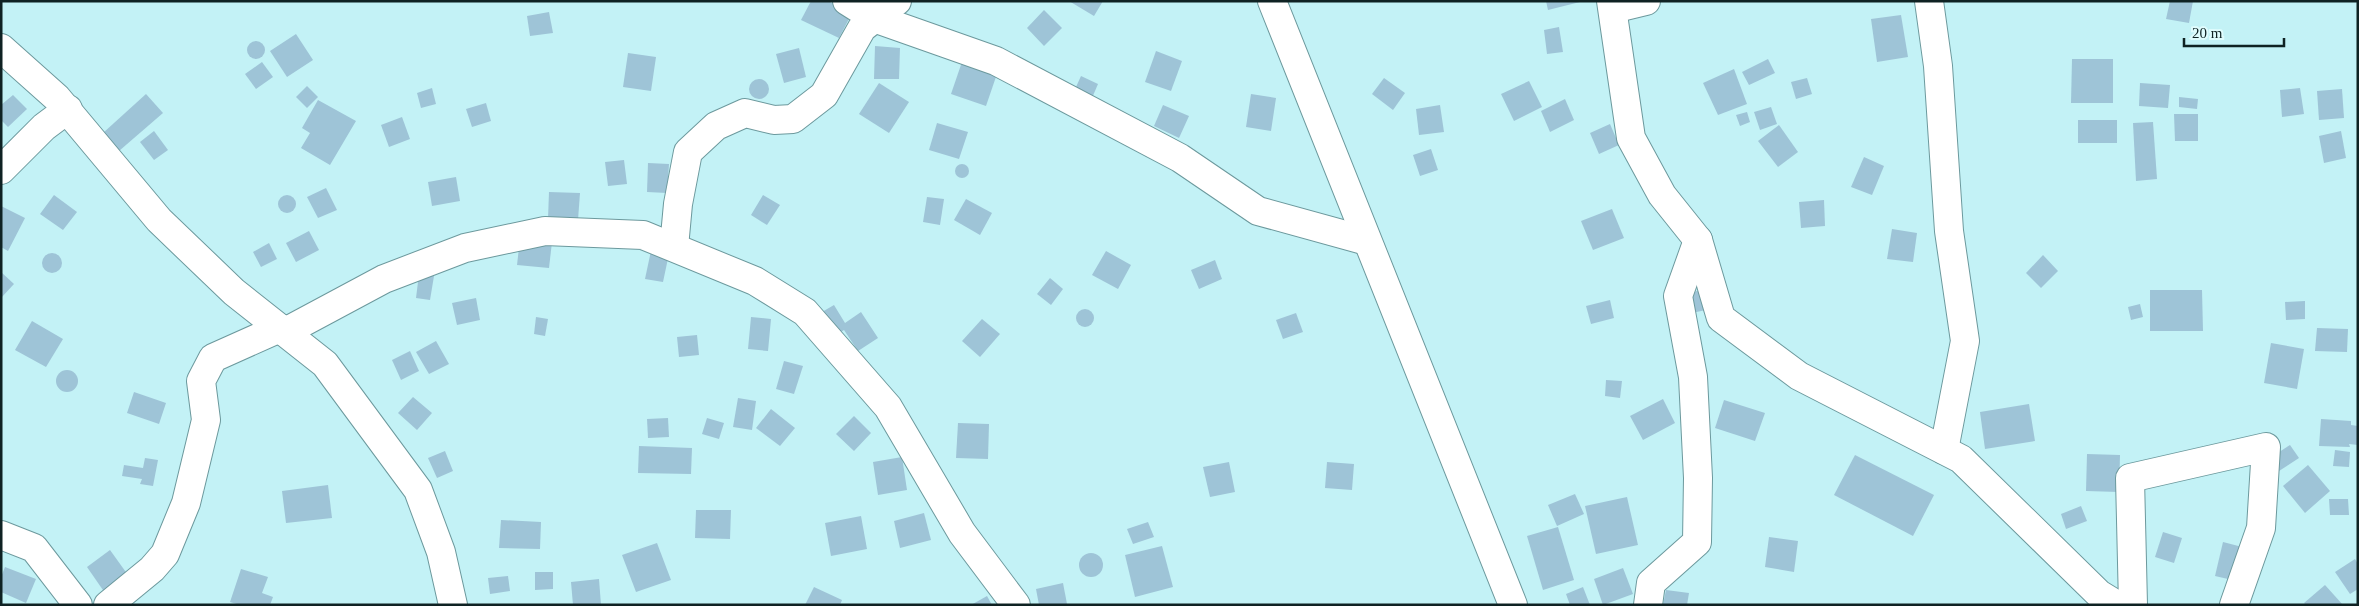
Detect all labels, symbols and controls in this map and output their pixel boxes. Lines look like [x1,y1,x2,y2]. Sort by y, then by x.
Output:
scale bar [2184,15,2284,47]
text: 20 m [2192,25,2223,41]

